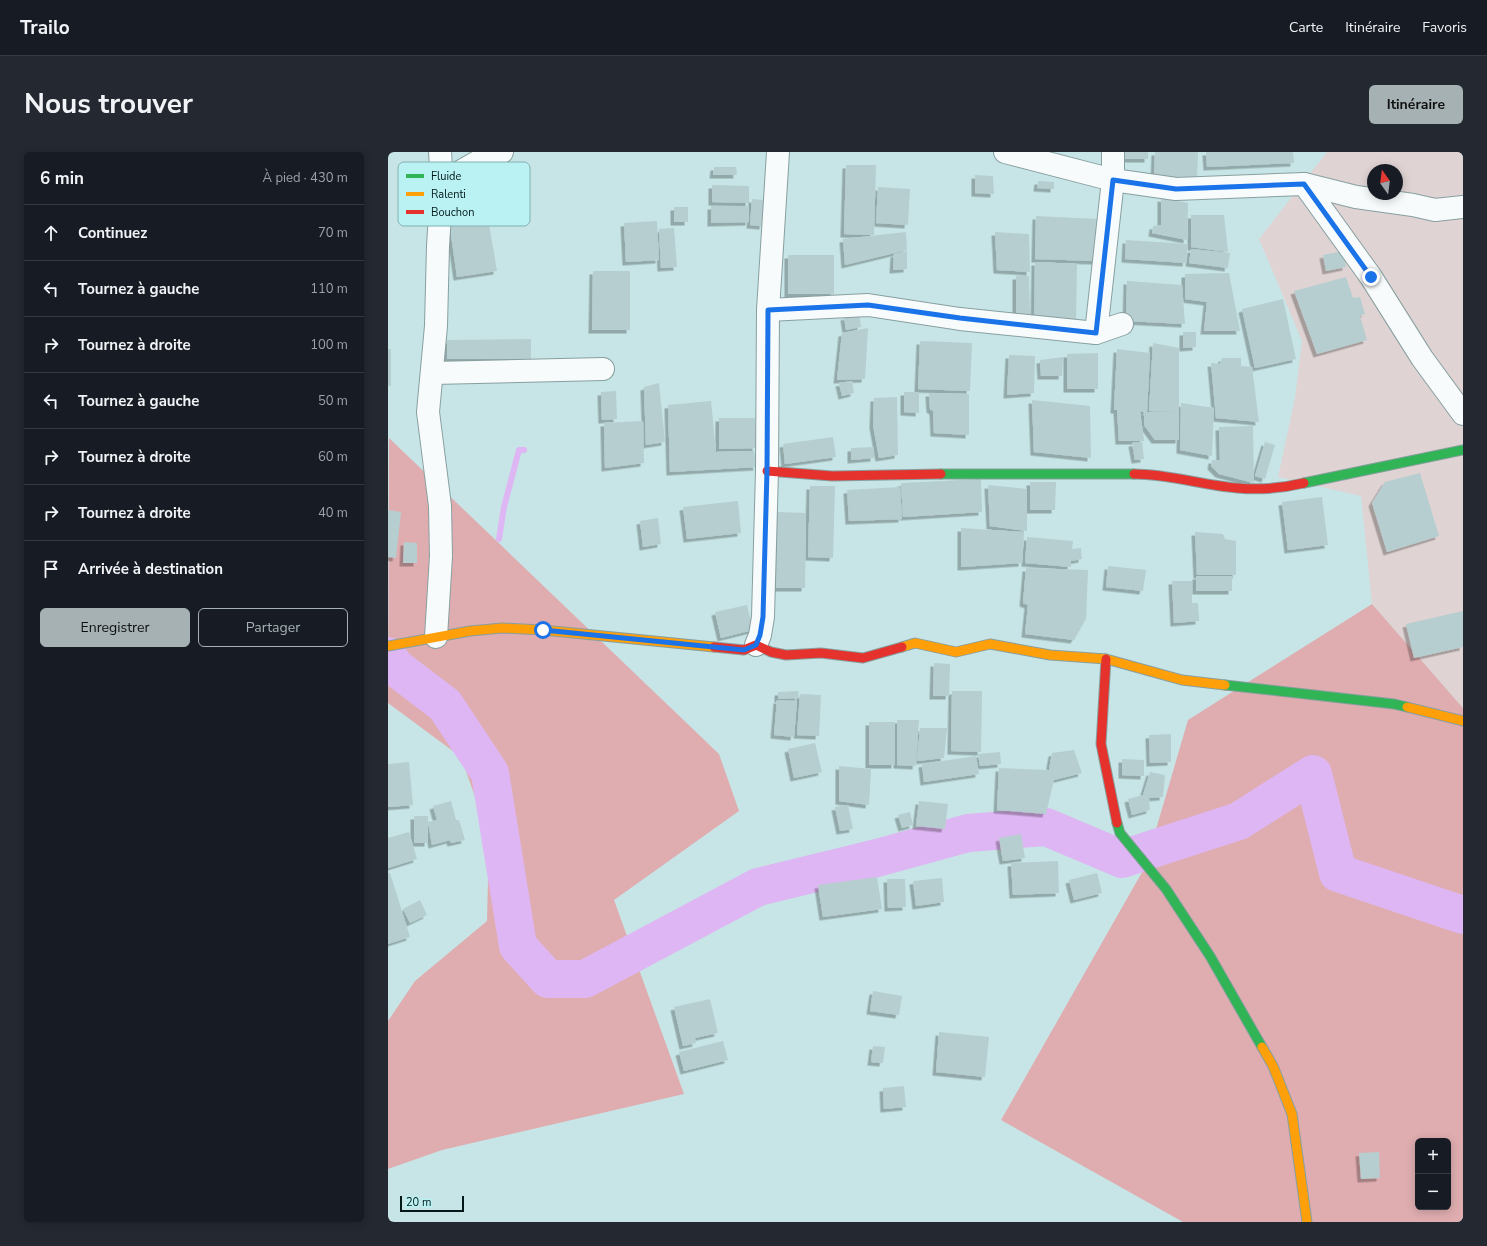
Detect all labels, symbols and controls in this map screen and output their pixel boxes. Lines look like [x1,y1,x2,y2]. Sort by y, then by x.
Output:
text: Trailo [20,15,70,41]
text: Carte [1289,18,1323,37]
text: Itinéraire [1345,18,1400,37]
text: Favoris [1422,18,1467,37]
text: Nous trouver [24,85,193,123]
button: Itinéraire [1369,85,1463,124]
legend [398,162,530,226]
north arrow [1367,164,1403,200]
text: 6 min [40,167,84,190]
text: À pied · 430 m [263,169,348,187]
text: Fluide [431,169,461,184]
text: Ralenti [431,187,466,202]
text: Bouchon [431,205,474,220]
icon: ahead [40,222,62,244]
text: Continuez [78,223,147,243]
text: 70 m [318,224,348,242]
route end [1362,268,1380,286]
icon: left [40,278,62,300]
text: Tournez à gauche [78,279,200,299]
text: 110 m [310,280,348,298]
icon: right [40,334,62,356]
text: Tournez à droite [78,335,191,355]
text: 100 m [310,336,348,354]
icon: left [40,390,62,412]
text: Tournez à gauche [78,391,200,411]
text: 50 m [318,392,348,410]
icon: right [40,446,62,468]
text: Tournez à droite [78,447,191,467]
text: 60 m [318,448,348,466]
icon: right [40,502,62,524]
text: Tournez à droite [78,503,191,523]
text: 40 m [318,504,348,522]
icon: arrive [40,558,62,580]
text: Arrivée à destination [78,559,223,579]
button: Enregistrer [40,608,190,647]
button: Partager [198,608,348,647]
route start [534,621,552,639]
map controls [1415,1138,1451,1210]
button: + [1415,1138,1451,1174]
button: − [1415,1174,1451,1210]
scale bar [400,1194,464,1213]
text: 20 m [406,1195,431,1210]

